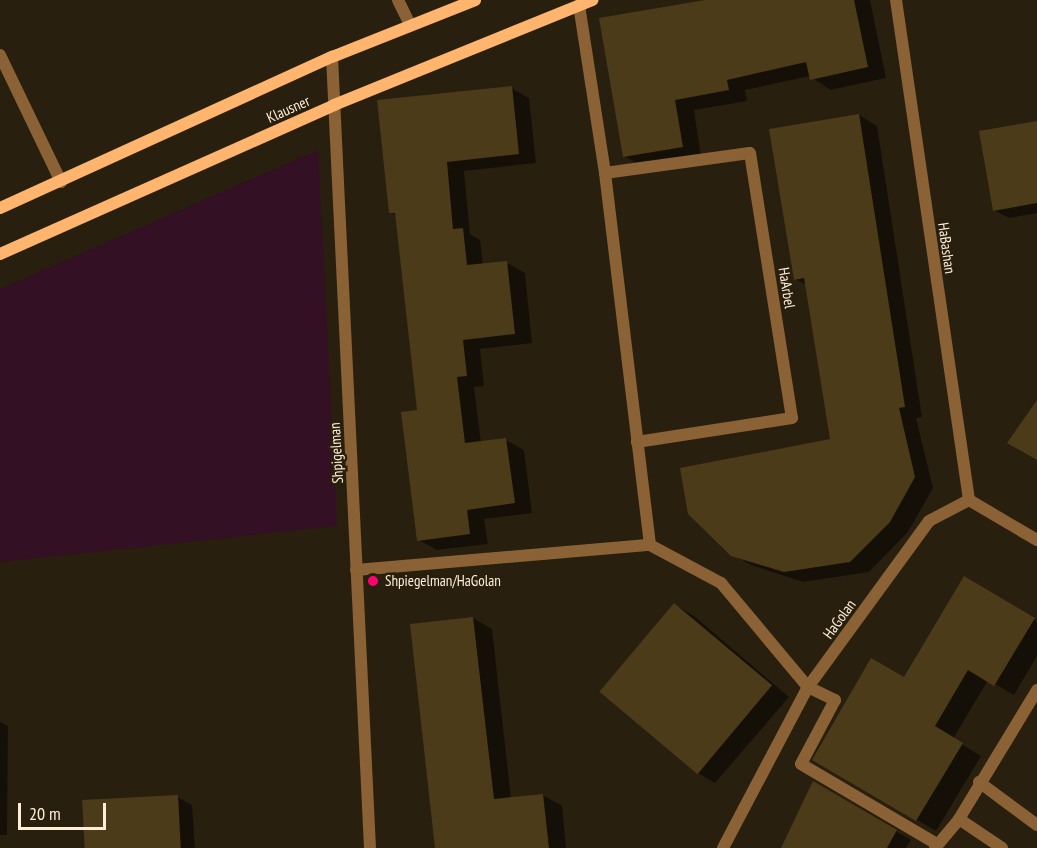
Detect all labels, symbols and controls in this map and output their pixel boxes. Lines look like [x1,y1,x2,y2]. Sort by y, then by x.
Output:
street label: Klausner [264,92,312,126]
street label: HaBashan [935,221,959,275]
street label: HaArbel [775,266,799,310]
street label: Shpigelman [325,422,347,484]
place label: Shpiegelman/HaGolan [385,572,501,590]
marker: Shpiegelman/HaGolan [366,574,380,588]
street label: HaGolan [819,596,859,642]
scale bar [21,791,110,829]
text: 20 m [29,802,61,825]

